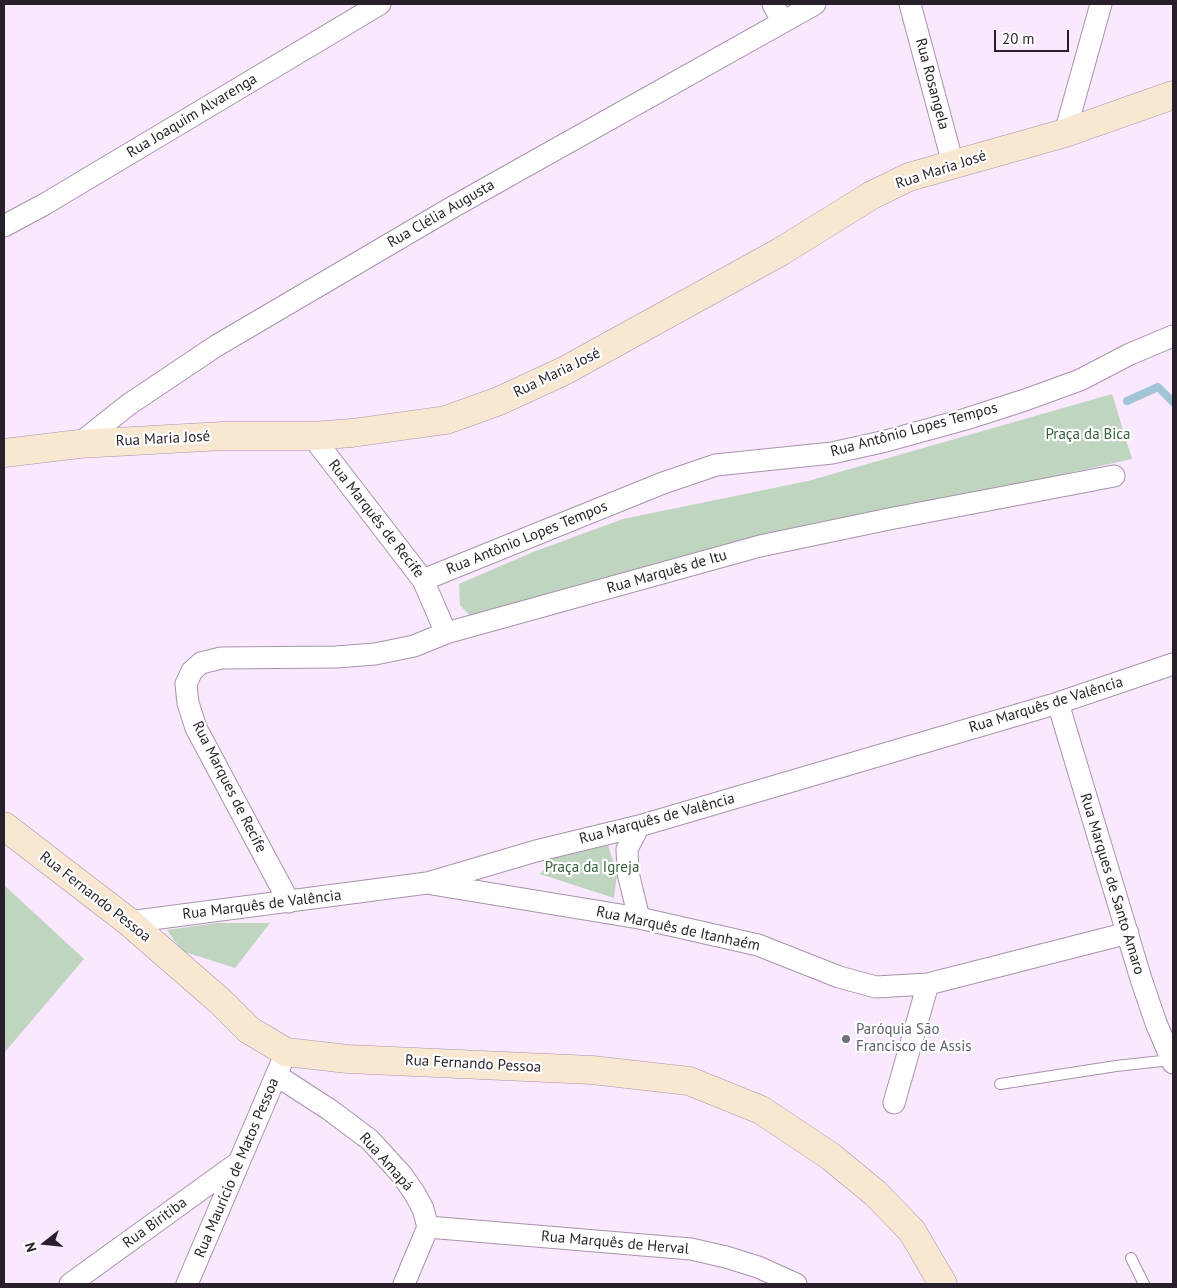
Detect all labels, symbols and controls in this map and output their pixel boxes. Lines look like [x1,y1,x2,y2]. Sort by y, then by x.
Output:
scale bar [997,20,1072,52]
text: 20 m [1002,29,1035,48]
street label: Rua Rosangela [911,36,953,132]
street label: Rua Joaquim Alvarenga [124,70,260,162]
street label: Rua Maria José [893,147,989,193]
street label: Rua Clélia Augusta [384,176,498,252]
street label: Rua Maria José [511,344,603,402]
street label: Rua Antônio Lopes Tempos [829,399,999,461]
park label: Praça da Bica [1045,426,1131,444]
street label: Rua Maria José [115,428,211,450]
street label: Rua Marquês de Recife [324,456,428,582]
street label: Rua Antônio Lopes Tempos [444,497,610,579]
street label: Rua Marquês de Itu [605,546,729,598]
street label: Rua Marquês de Valência [967,673,1125,737]
street label: Rua Marques de Recife [188,718,270,856]
street label: Rua Marquês de Valência [577,790,737,848]
street label: Rua Marques de Santo Amaro [1076,791,1148,977]
street label: Rua Fernando Pessoa [36,848,154,946]
park label: Praça da Igreja [545,859,639,877]
street label: Rua Marquês de Valência [181,886,343,924]
street label: Rua Marquês de Itanhaém [594,903,762,955]
place label: Paróquia São Francisco de Assis [856,1021,971,1056]
marker: Paróquia São Francisco de Assis [840,1033,852,1045]
street label: Rua Fernando Pessoa [404,1051,542,1077]
street label: Rua Maurício de Matos Pessoa [191,1075,283,1261]
street label: Rua Amapá [355,1129,417,1195]
street label: Rua Biritiba [119,1194,191,1252]
north arrow [20,1218,70,1268]
street label: Rua Marquês de Herval [540,1228,690,1258]
text: N [21,1240,41,1254]

